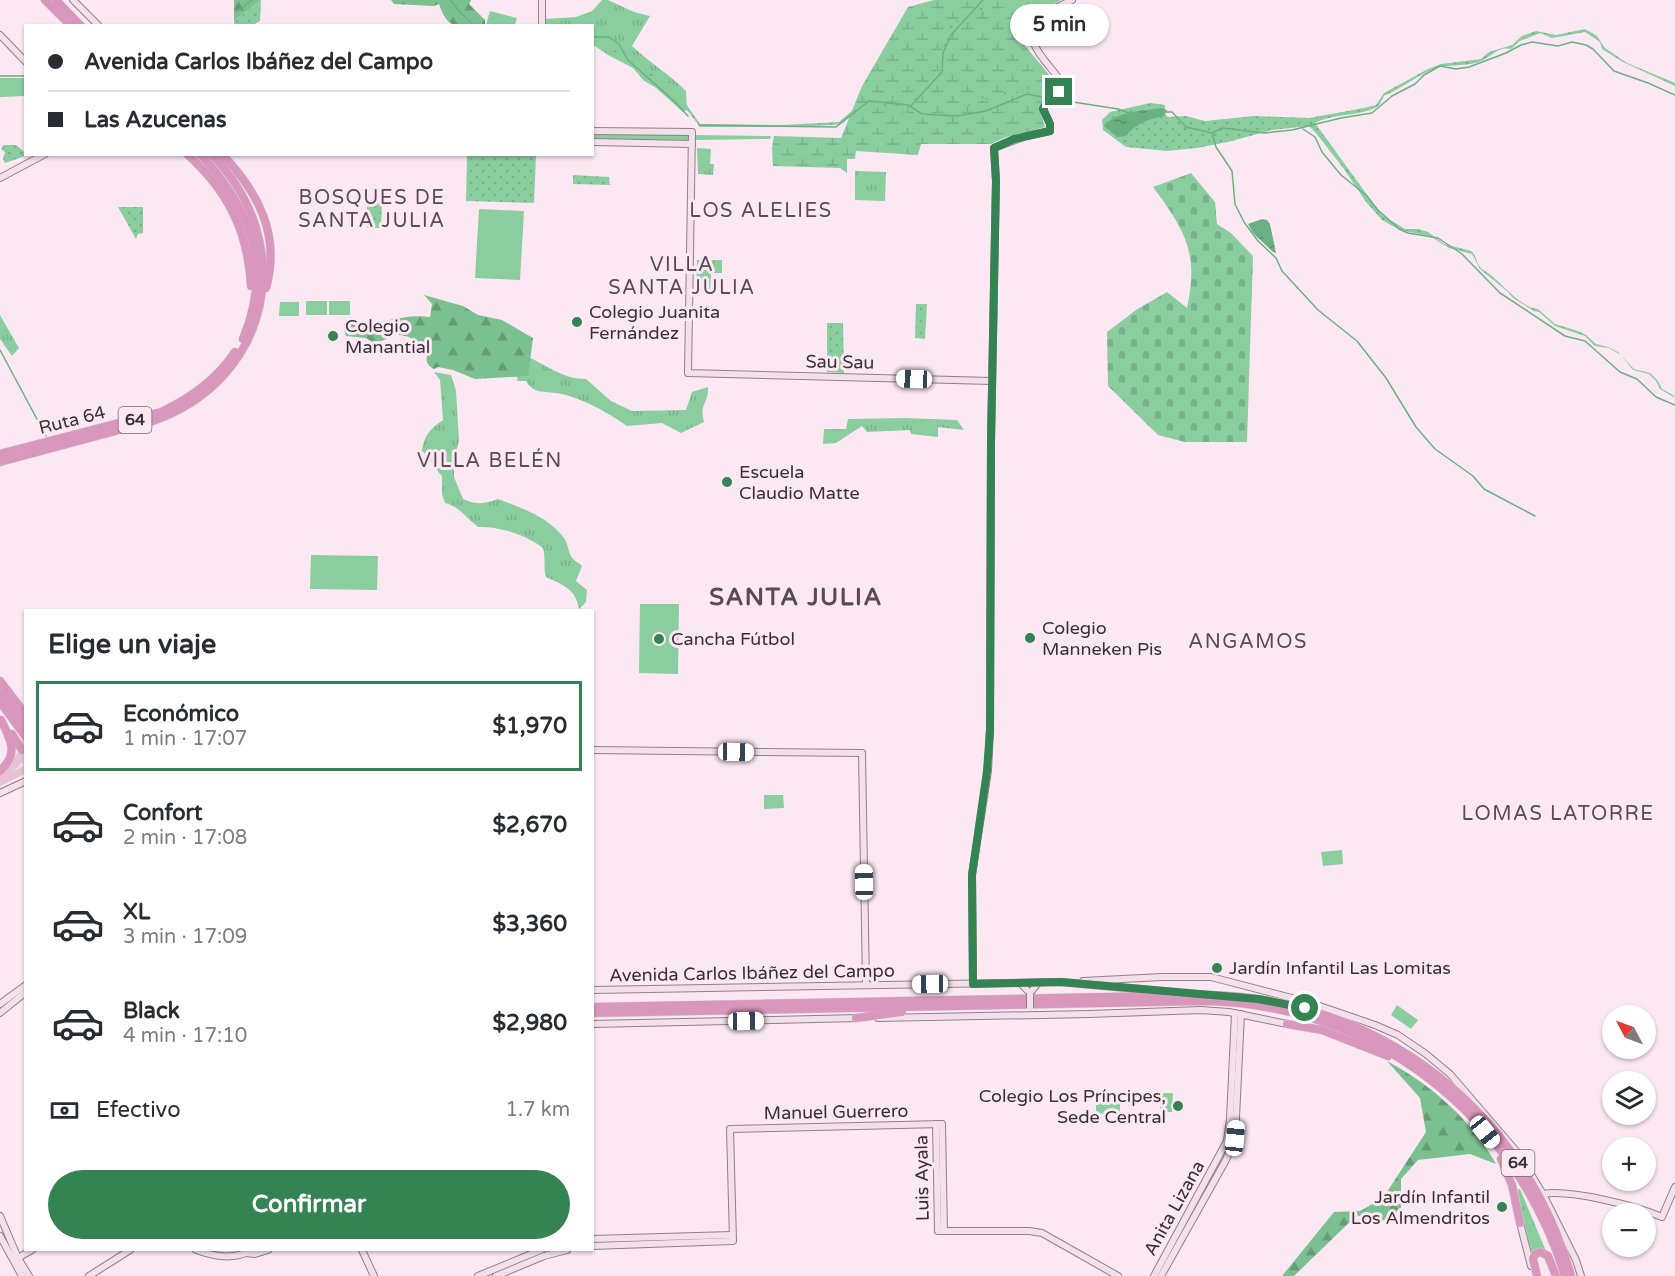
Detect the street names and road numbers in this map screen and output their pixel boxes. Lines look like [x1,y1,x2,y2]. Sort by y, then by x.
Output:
street label: Sau Sau [805,350,875,374]
street label: Ruta 64 [36,401,108,439]
road number: 64 [118,407,152,433]
street label: Avenida Carlos Ibáñez del Campo [609,960,895,986]
street label: Manuel Guerrero [763,1100,909,1124]
street label: Luis Ayala [910,1135,934,1221]
road number: 64 [1502,1150,1534,1176]
street label: Anita Lizana [1139,1157,1209,1259]

